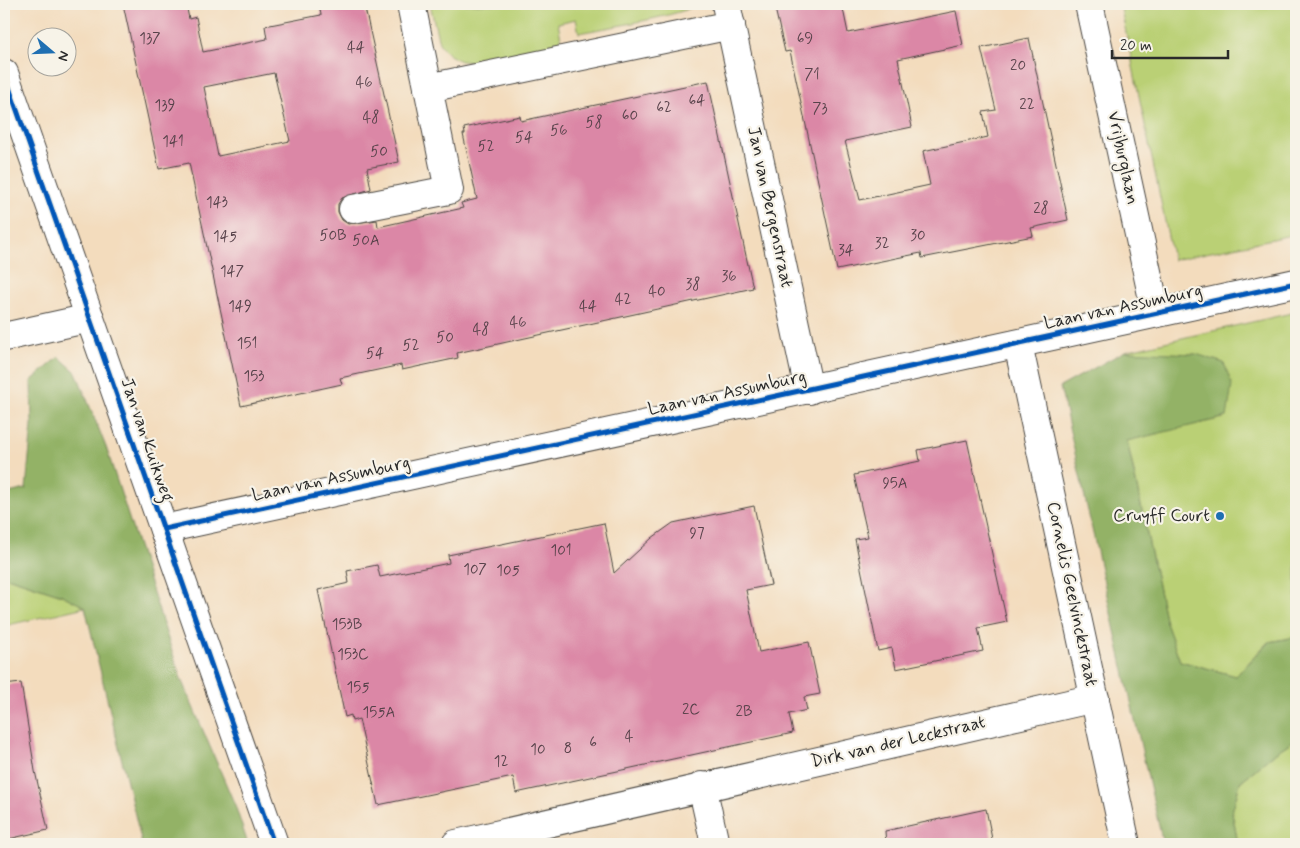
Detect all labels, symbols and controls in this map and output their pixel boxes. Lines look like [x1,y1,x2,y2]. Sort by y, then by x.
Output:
north arrow [28,28,78,78]
scale bar [1112,28,1229,60]
house number: 137 [139,29,161,49]
house number: 69 [797,29,813,49]
text: 20 m [1120,36,1152,56]
house number: 44 [347,38,365,58]
text: N [53,49,73,63]
house number: 20 [1010,56,1026,76]
house number: 71 [804,65,820,85]
house number: 46 [355,73,373,93]
house number: 64 [689,91,705,111]
house number: 22 [1019,95,1035,115]
house number: 139 [155,96,175,116]
house number: 62 [656,98,672,118]
house number: 73 [812,99,828,119]
house number: 60 [622,106,638,126]
house number: 48 [363,108,379,128]
street label: Vrijburglaan [1100,109,1145,207]
house number: 58 [585,113,603,133]
house number: 56 [550,121,568,141]
street label: Jan van Bergenstraat [741,124,799,290]
house number: 54 [515,128,533,148]
house number: 141 [162,132,184,152]
house number: 52 [478,137,495,157]
house number: 50 [370,142,388,162]
house number: 143 [206,193,228,213]
house number: 28 [1033,199,1049,219]
house number: 50B [319,226,347,246]
house number: 30 [910,226,926,246]
house number: 145 [213,227,237,247]
house number: 50A [352,231,380,251]
house number: 32 [875,234,889,254]
house number: 34 [838,241,854,261]
house number: 147 [220,262,244,282]
house number: 36 [721,267,737,287]
house number: 38 [685,275,701,295]
street label: Laan van Assumburg [1042,278,1204,336]
house number: 40 [648,282,666,302]
house number: 42 [615,290,631,310]
house number: 149 [228,297,252,317]
house number: 44 [579,297,597,317]
house number: 46 [509,313,527,333]
house number: 48 [473,320,489,340]
house number: 50 [436,328,454,348]
house number: 151 [237,334,257,354]
house number: 52 [403,336,420,356]
house number: 54 [366,344,384,364]
street label: Laan van Assumburg [646,364,808,422]
house number: 153 [244,367,264,387]
street label: Jan van Kuikweg [113,375,179,506]
street label: Laan van Assumburg [250,450,412,508]
house number: 95A [882,474,908,494]
street label: Cornelis Geelvinckstraat [1041,499,1103,689]
place label: Cruyff Court [1113,504,1210,528]
marker: Cruyff Court [1214,510,1226,522]
house number: 97 [690,524,705,544]
house number: 101 [550,541,572,561]
house number: 107 [463,560,487,580]
house number: 105 [496,561,520,581]
house number: 153B [332,615,362,635]
house number: 153C [337,645,369,665]
house number: 155 [346,678,370,698]
house number: 2C [682,700,700,720]
house number: 2B [736,702,752,722]
house number: 155A [363,703,395,723]
street label: Dirk van der Leckstraat [808,710,988,774]
house number: 4 [625,727,634,747]
house number: 6 [589,733,597,753]
house number: 8 [564,739,572,759]
house number: 10 [530,740,546,760]
house number: 12 [494,752,508,772]

